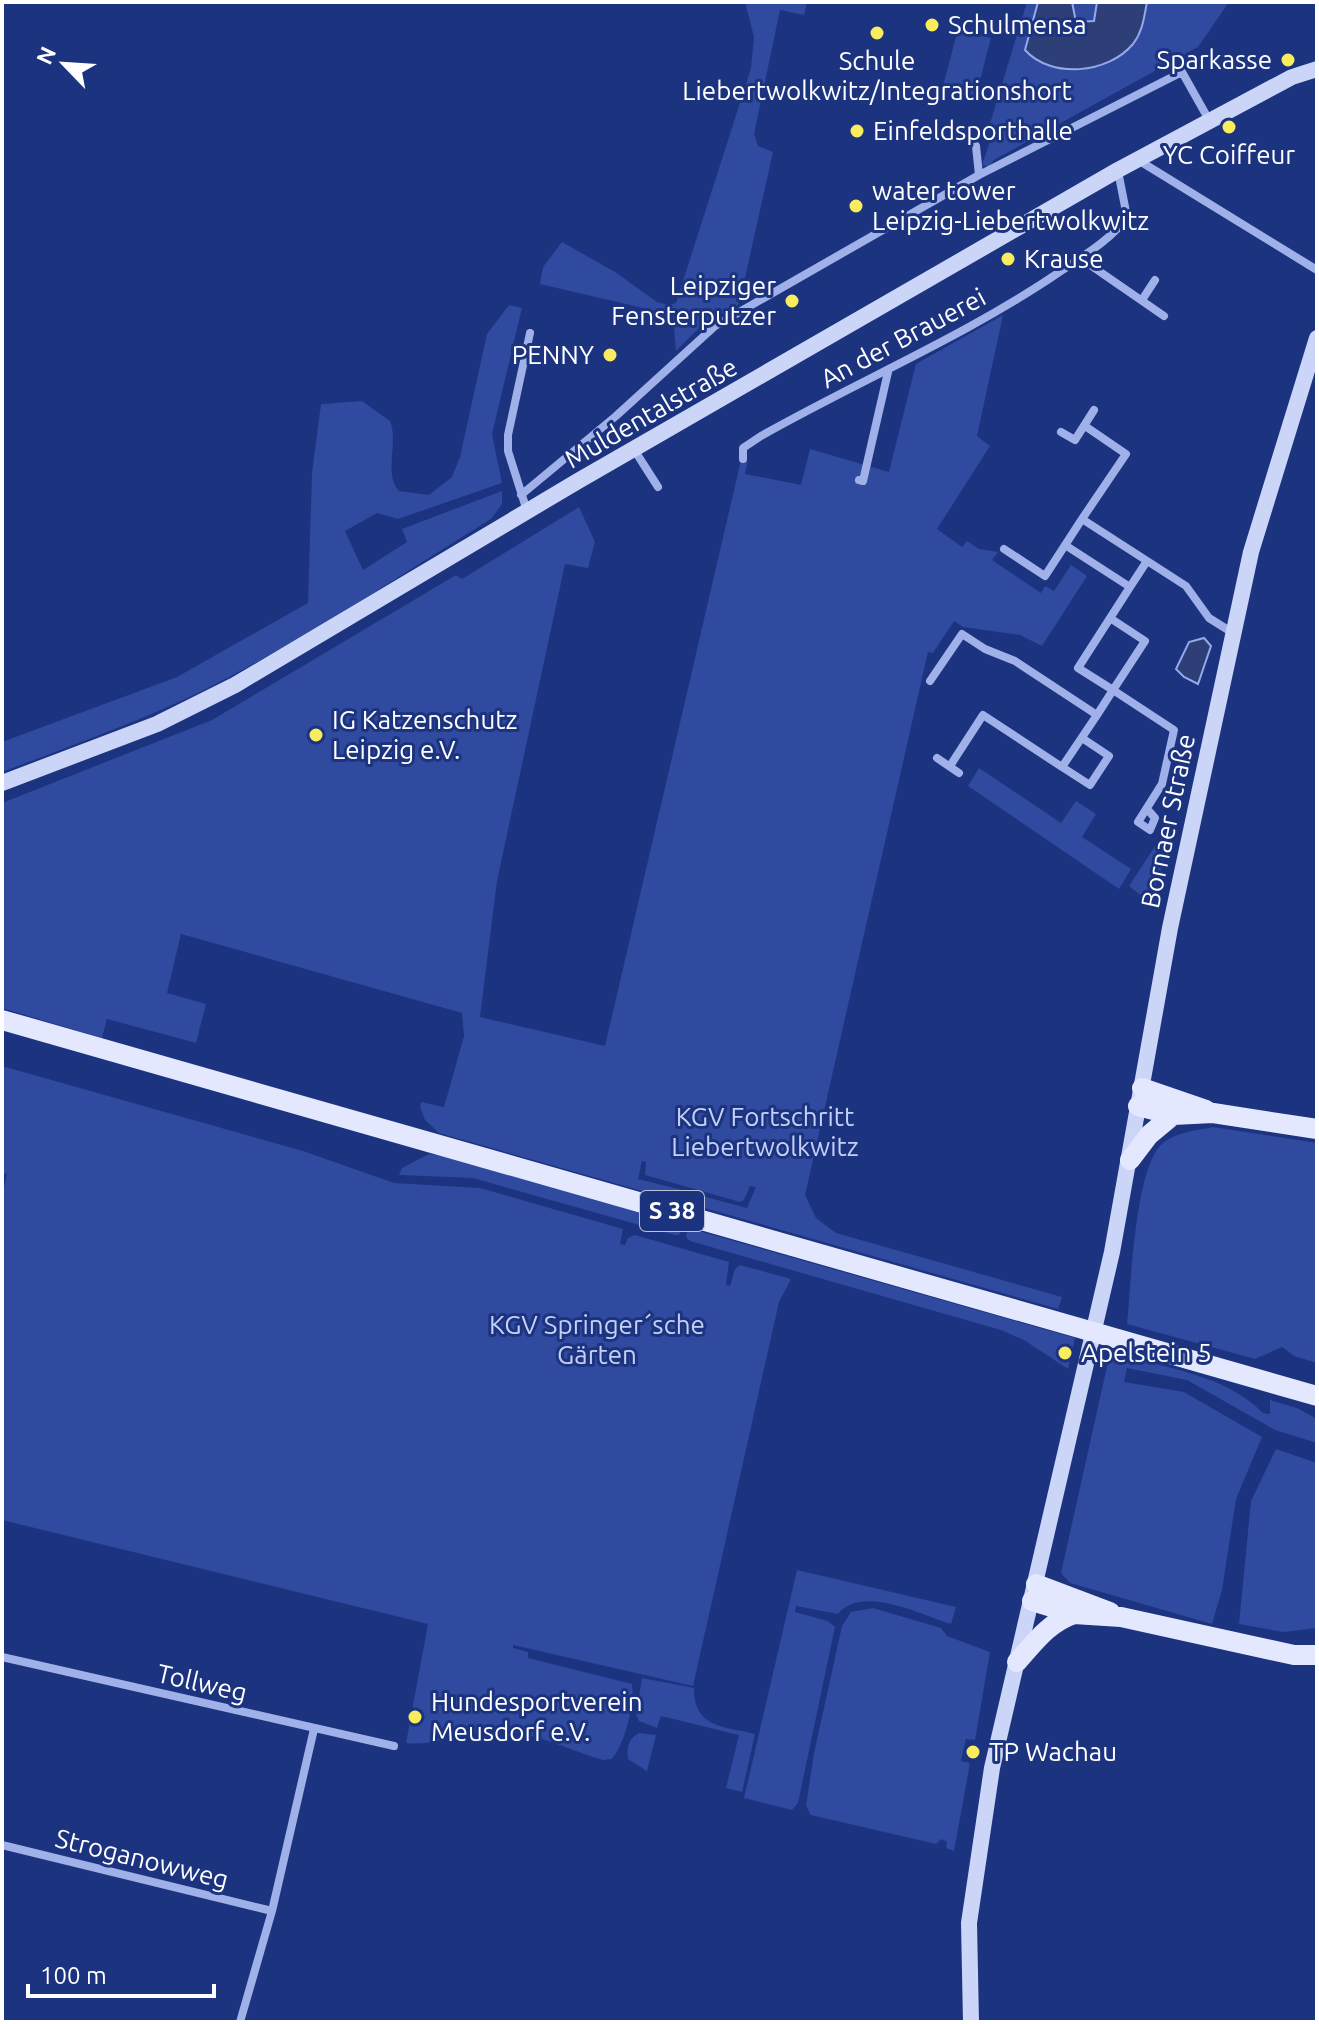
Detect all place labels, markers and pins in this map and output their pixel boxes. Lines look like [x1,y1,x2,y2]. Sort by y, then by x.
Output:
place label: Schulmensa [948,10,1087,39]
marker: Schulmensa [923,16,941,34]
marker: Schule Liebertwolkwitz/Integrationshort [868,24,886,42]
place label: Sparkasse [1157,45,1272,74]
place label: Schule Liebertwolkwitz/Integrationshort [682,46,1072,105]
marker: Sparkasse [1279,51,1297,69]
place label: Einfeldsporthalle [873,116,1073,145]
marker: YC Coiffeur [1220,118,1238,136]
marker: Einfeldsporthalle [848,122,866,140]
place label: YC Coiffeur [1163,140,1295,169]
place label: water tower Leipzig-Liebertwolkwitz [872,176,1149,235]
marker: water tower Leipzig-Liebertwolkwitz [847,197,865,215]
place label: Krause [1024,244,1104,273]
marker: Krause [999,250,1017,268]
place label: Leipziger Fensterputzer [611,271,776,330]
marker: Leipziger Fensterputzer [783,292,801,310]
place label: PENNY [512,340,594,369]
marker: PENNY [601,346,619,364]
place label: IG Katzenschutz Leipzig e.V. [332,705,517,764]
marker: IG Katzenschutz Leipzig e.V. [307,726,325,744]
place label: Apelstein 5 [1081,1338,1212,1367]
marker: Apelstein 5 [1056,1344,1074,1362]
place label: Hundesportverein Meusdorf e.V. [431,1687,643,1746]
marker: Hundesportverein Meusdorf e.V. [406,1708,424,1726]
place label: TP Wachau [989,1737,1117,1766]
marker: TP Wachau [964,1743,982,1761]

